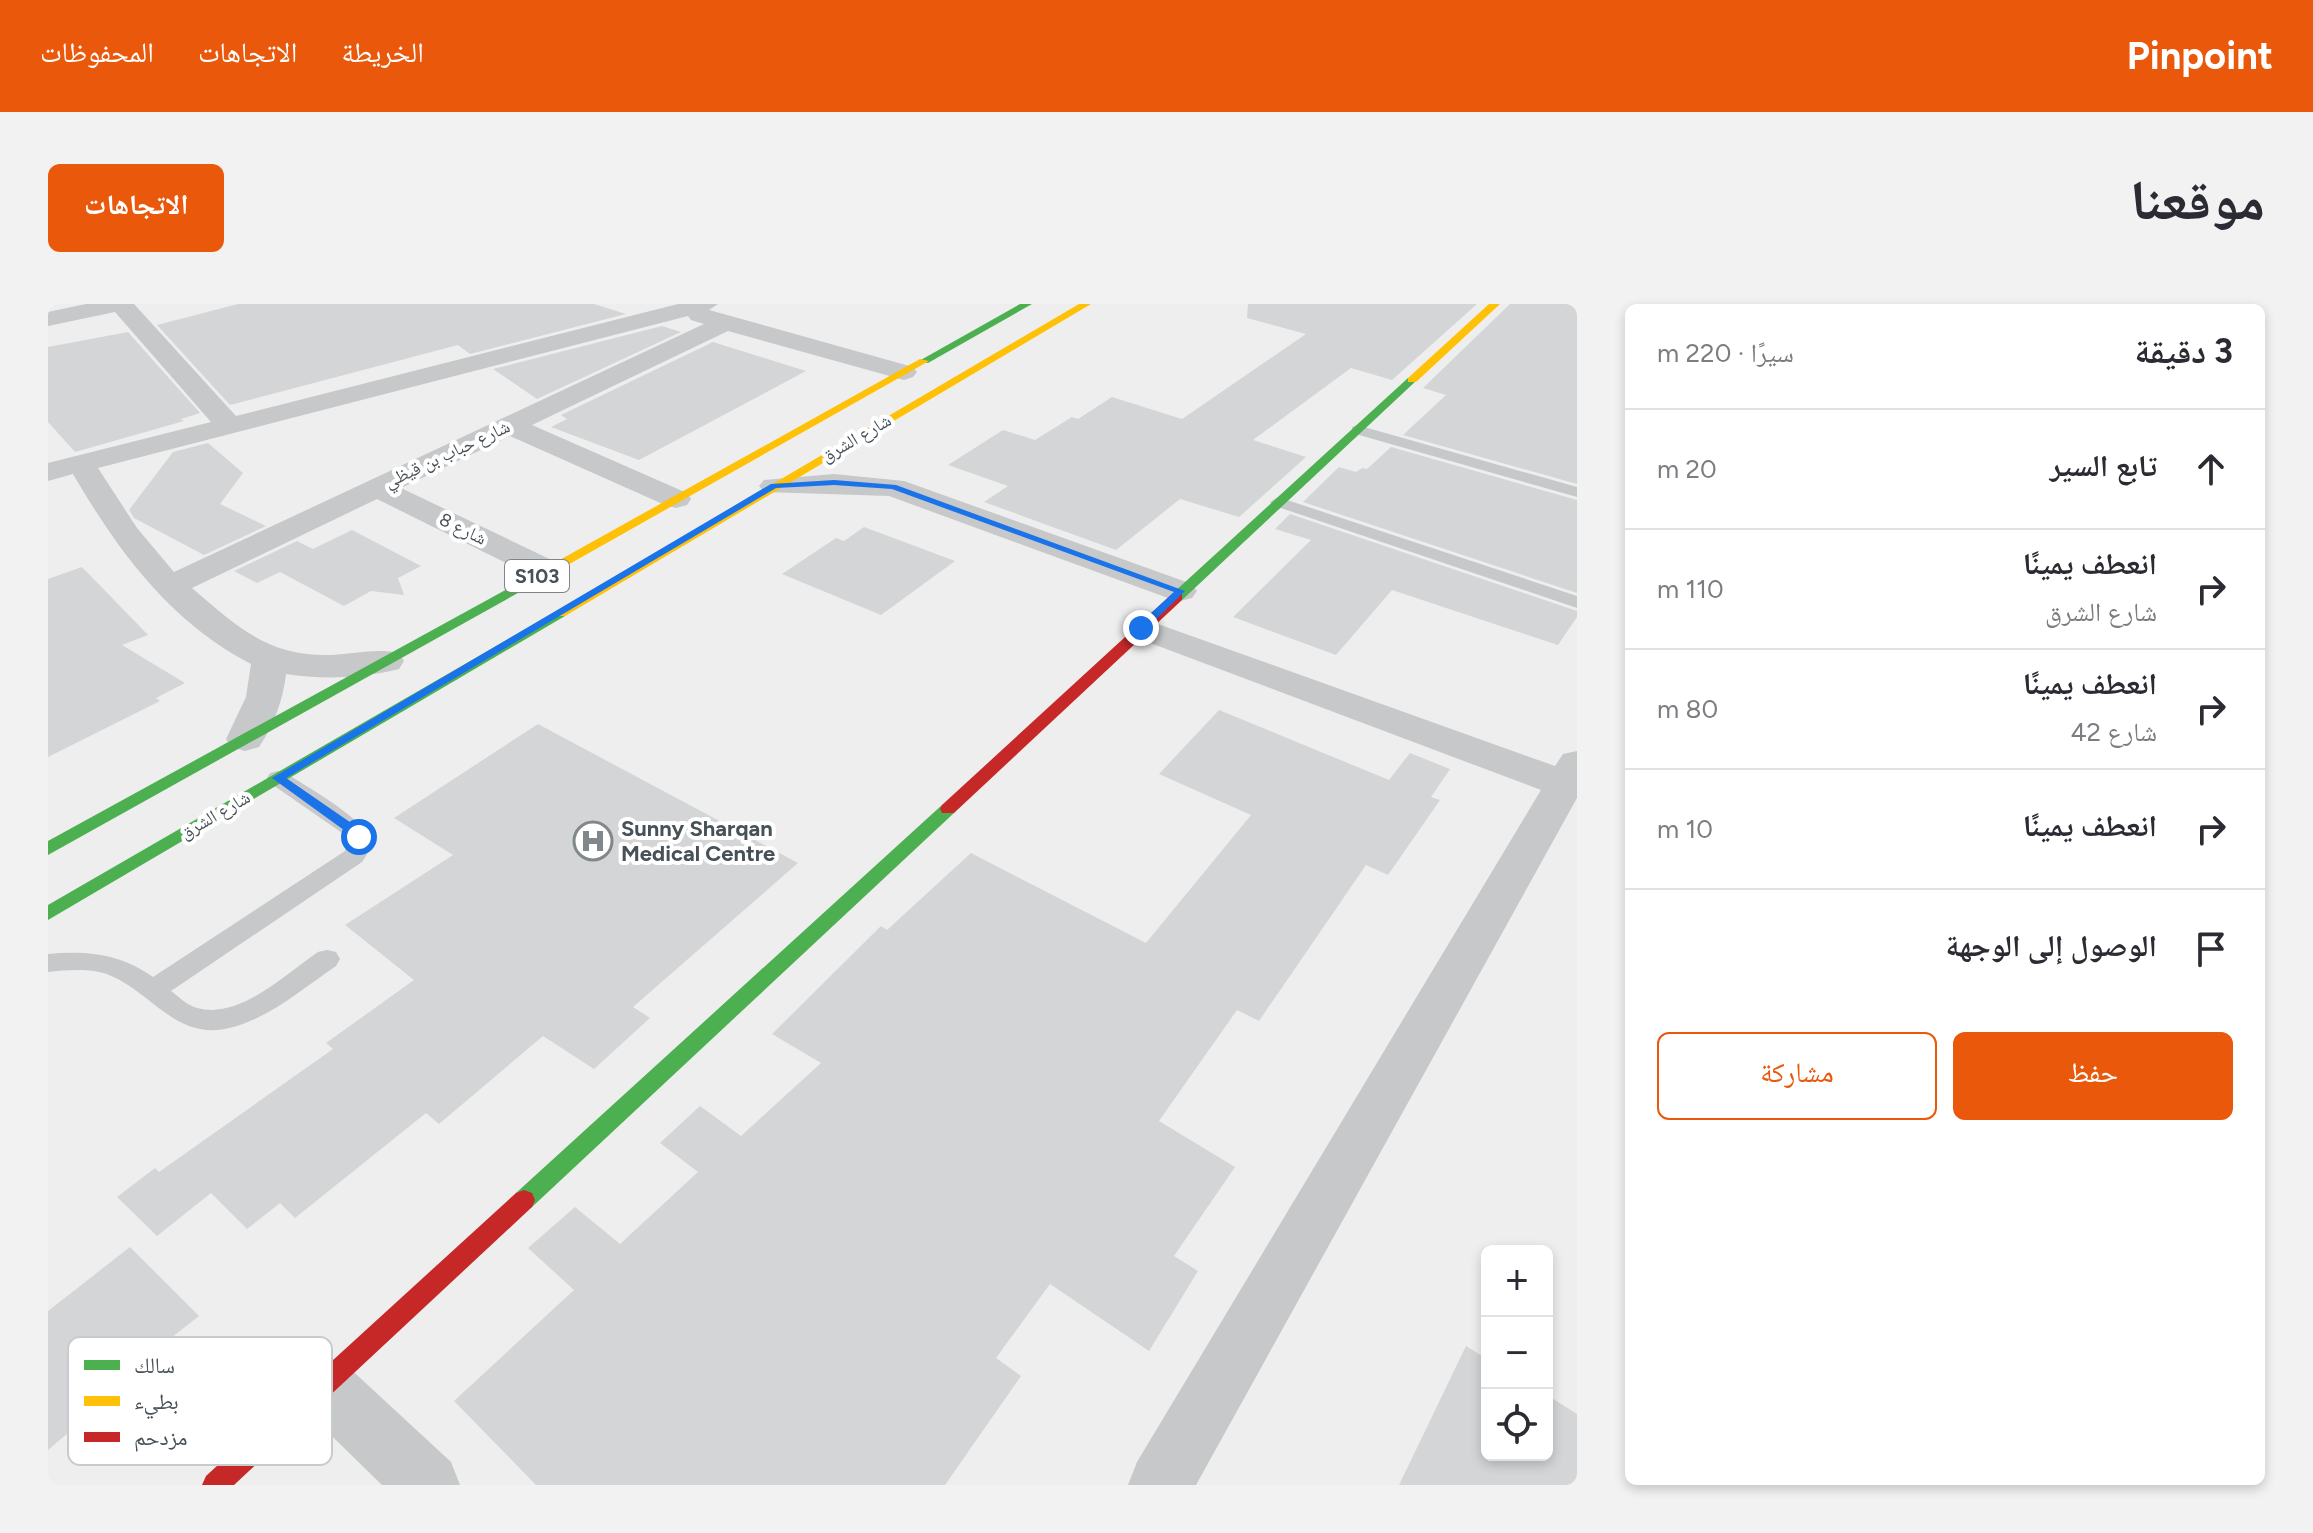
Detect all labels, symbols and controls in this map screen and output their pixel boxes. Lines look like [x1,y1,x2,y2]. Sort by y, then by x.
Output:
text: Pinpoint [2127,33,2273,79]
text: المحفوظات [40,35,154,69]
text: الاتجاهات [198,35,297,69]
text: الخريطة [341,35,424,69]
button: الاتجاهات [48,164,224,252]
text: موقعنا [2130,167,2265,234]
text: 3 دقيقة [2135,331,2233,372]
text: سيرًا · 220 m [1657,337,1794,369]
street label: شارع الشرق [817,409,895,467]
street label: شارع حباب بن قيظي [381,415,515,496]
text: تابع السير [2050,447,2157,484]
icon: ahead [2189,447,2233,491]
text: 20 m [1657,453,1717,485]
street label: شارع 8 [436,508,490,550]
text: انعطف يمينًا [2023,545,2157,582]
road number: S103 [505,560,569,592]
icon: right [2189,567,2233,611]
text: 110 m [1657,573,1724,605]
text: شارع الشرق [2045,596,2157,628]
route end [1123,610,1159,646]
text: انعطف يمينًا [2023,665,2157,702]
icon: right [2189,687,2233,731]
text: 80 m [1657,693,1718,725]
text: شارع 42 [2070,716,2157,748]
street label: شارع الشرق [176,786,254,844]
text: انعطف يمينًا [2023,807,2157,844]
icon: right [2189,807,2233,851]
text: 10 m [1657,813,1713,845]
place label: Sunny Sharqan Medical Centre [621,815,775,867]
route start [341,819,377,855]
hospital icon: Sunny Sharqan Medical Centre [572,820,614,862]
text: الوصول إلى الوجهة [1945,927,2157,964]
icon: arrive [2189,927,2233,971]
button: مشاركة [1657,1032,1937,1120]
button: حفظ [1953,1032,2233,1120]
map controls [1481,1245,1553,1461]
button: + [1481,1245,1553,1317]
button: − [1481,1317,1553,1389]
legend [68,1337,332,1465]
text: سالك [134,1352,175,1379]
text: بطيء [134,1388,179,1419]
button: locate [1481,1389,1553,1461]
text: مزدحم [134,1424,188,1452]

